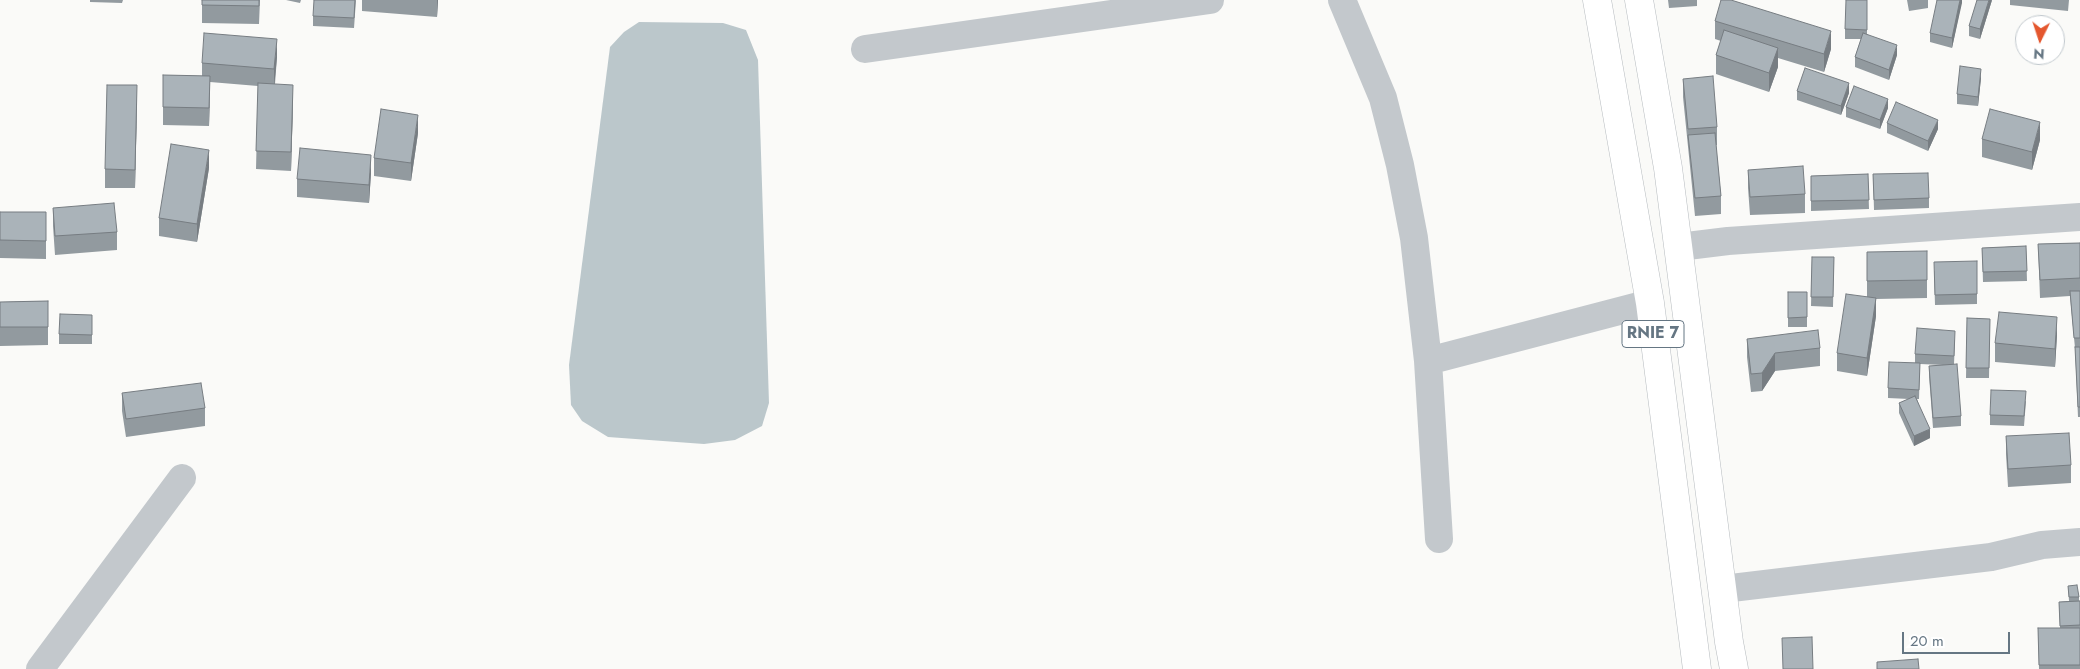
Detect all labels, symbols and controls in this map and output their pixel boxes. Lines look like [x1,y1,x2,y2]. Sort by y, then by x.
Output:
north arrow [2015,15,2065,65]
text: N [2033,44,2045,64]
road number: RNIE 7 [1622,320,1684,348]
scale bar [1905,622,2012,654]
text: 20 m [1910,630,1944,652]

